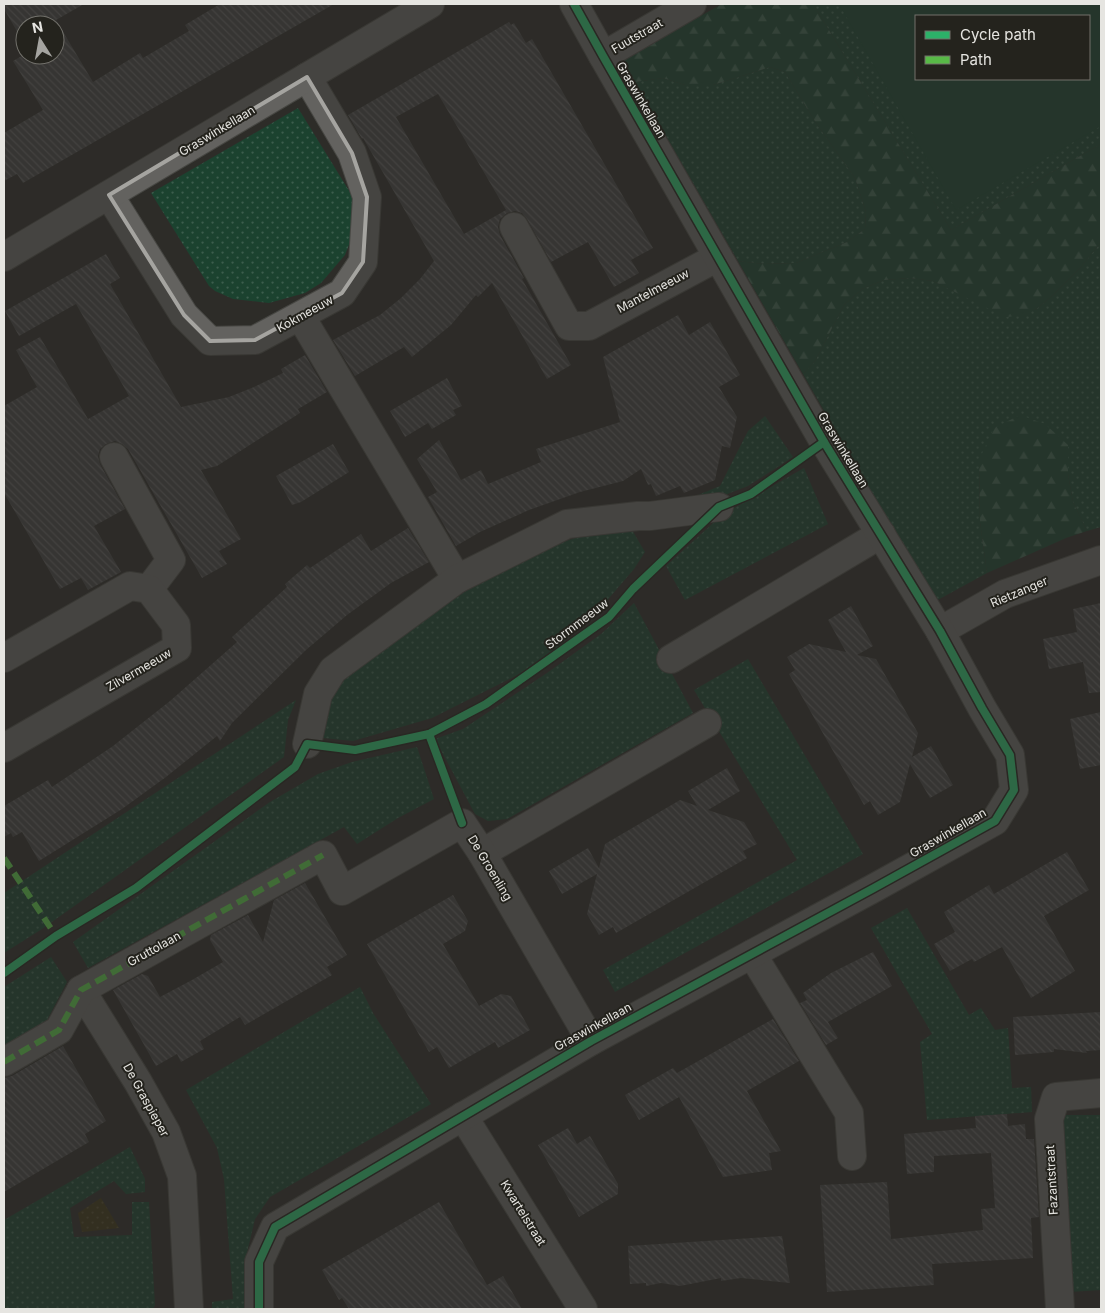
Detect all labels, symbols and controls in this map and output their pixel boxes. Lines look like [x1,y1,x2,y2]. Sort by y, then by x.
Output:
north arrow [15,15,65,65]
street label: Fuutstraat [608,15,665,56]
legend [915,15,1090,80]
text: N [31,17,44,36]
text: Cycle path [960,25,1036,44]
text: Path [960,50,992,69]
street label: Graswinkellaan [613,59,669,141]
street label: Graswinkellaan [176,102,257,159]
street label: Mantelmeeuw [614,265,692,316]
street label: Kokmeeuw [274,292,336,335]
street label: Graswinkellaan [815,409,872,490]
street label: Rietzanger [988,573,1050,610]
street label: Stormmeeuw [542,595,611,652]
street label: Zilvermeeuw [103,645,174,694]
street label: Graswinkellaan [907,805,989,861]
street label: De Groenling [465,832,516,903]
street label: Gruttolaan [124,928,183,969]
street label: Graswinkellaan [551,999,634,1054]
street label: De Graspieper [120,1060,173,1140]
street label: Fazantstraat [1042,1145,1061,1215]
street label: Kwartelstraat [497,1177,550,1248]

